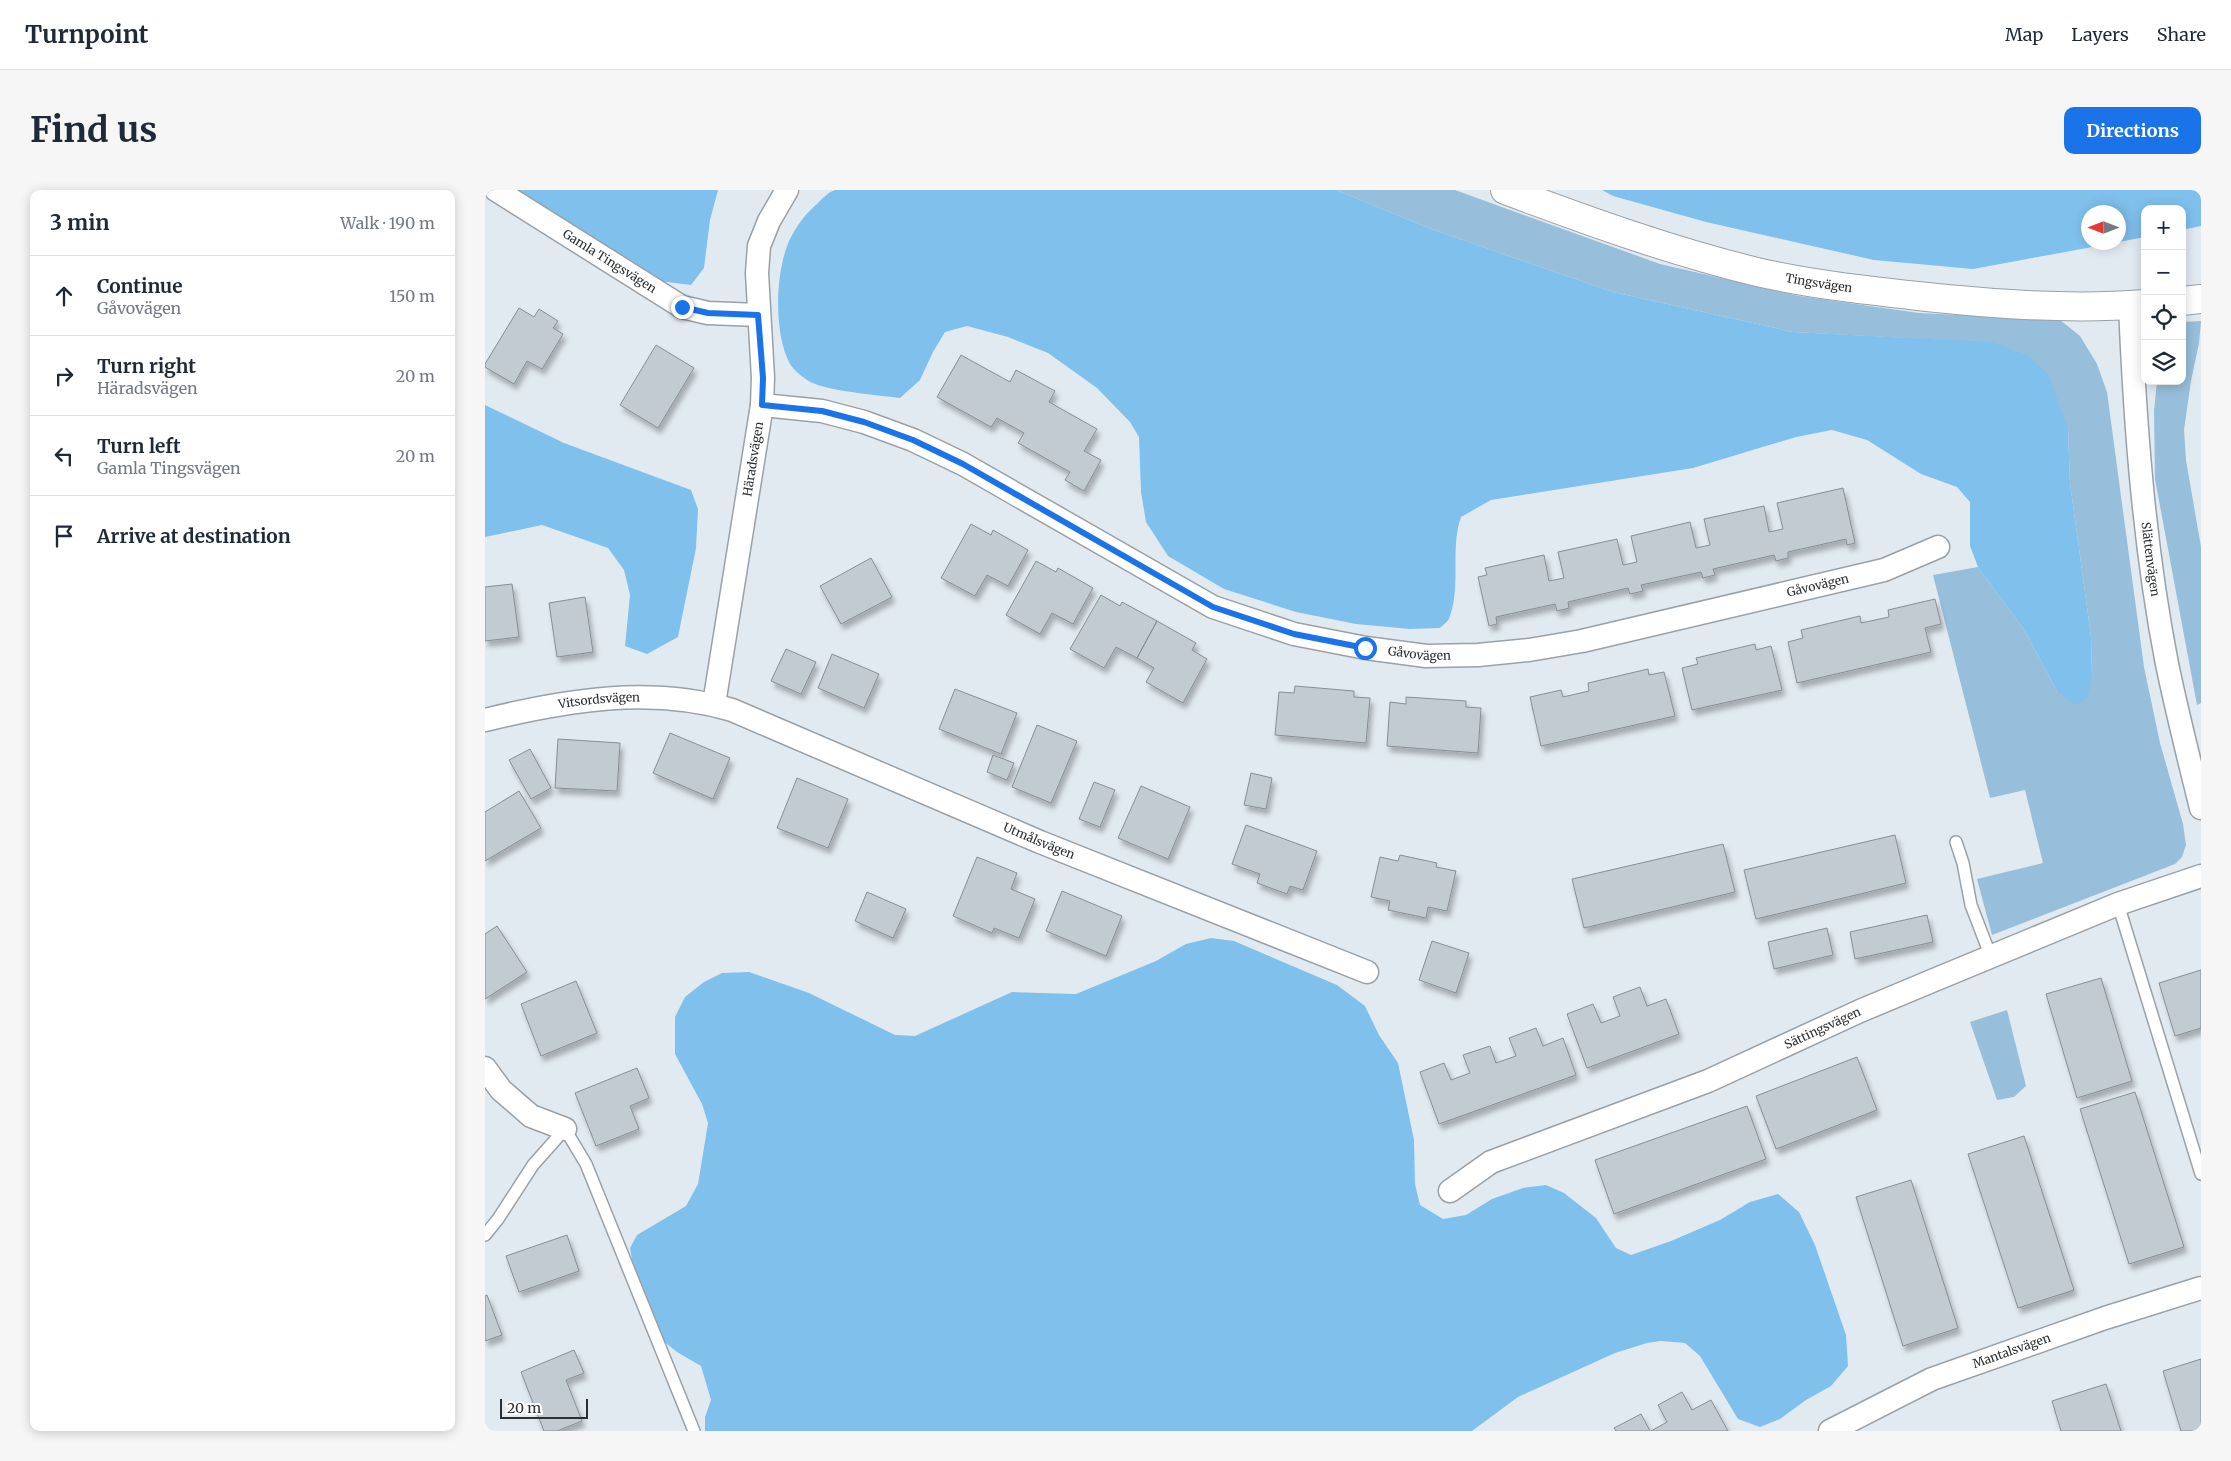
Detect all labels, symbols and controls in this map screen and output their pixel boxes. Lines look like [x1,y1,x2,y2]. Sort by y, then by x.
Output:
text: Turnpoint [25,19,148,50]
text: Map [2005,23,2043,46]
text: Layers [2071,23,2129,46]
text: Share [2157,23,2206,46]
button: Directions [2064,107,2201,154]
text: Find us [30,108,157,152]
north arrow [2081,205,2126,250]
map controls [2141,205,2186,385]
button: + [2141,205,2186,250]
text: 3 min [50,209,109,236]
text: Walk · 190 m [340,213,435,233]
street label: Gamla Tingsvägen [560,226,659,296]
button: − [2141,250,2186,295]
street label: Tingsvägen [1784,270,1853,295]
text: Continue [97,274,183,298]
icon: ahead [50,282,78,310]
text: 150 m [389,286,435,306]
button: locate [2141,295,2186,340]
route end [671,296,694,319]
text: Gåvovägen [97,298,181,318]
button: layers [2141,340,2186,385]
text: Turn right [97,354,196,378]
icon: right [50,362,78,390]
text: 20 m [396,366,435,386]
text: Häradsvägen [97,378,198,398]
street label: Häradsvägen [739,421,766,498]
text: Turn left [97,434,181,458]
icon: left [50,442,78,470]
text: 20 m [396,446,435,466]
text: Gamla Tingsvägen [97,458,241,478]
street label: Slättenvägen [2139,521,2163,597]
icon: arrive [50,522,78,550]
text: Arrive at destination [97,524,291,548]
street label: Gåvovägen [1785,571,1850,600]
route start [1354,637,1377,660]
street label: Gåvovägen [1387,643,1451,663]
street label: Vitsordsvägen [556,689,640,712]
street label: Utmålsvägen [1001,819,1077,862]
street label: Sättingsvägen [1782,1004,1863,1052]
street label: Mantalsvägen [1971,1330,2052,1371]
scale bar [500,1396,587,1419]
text: 20 m [507,1399,541,1417]

